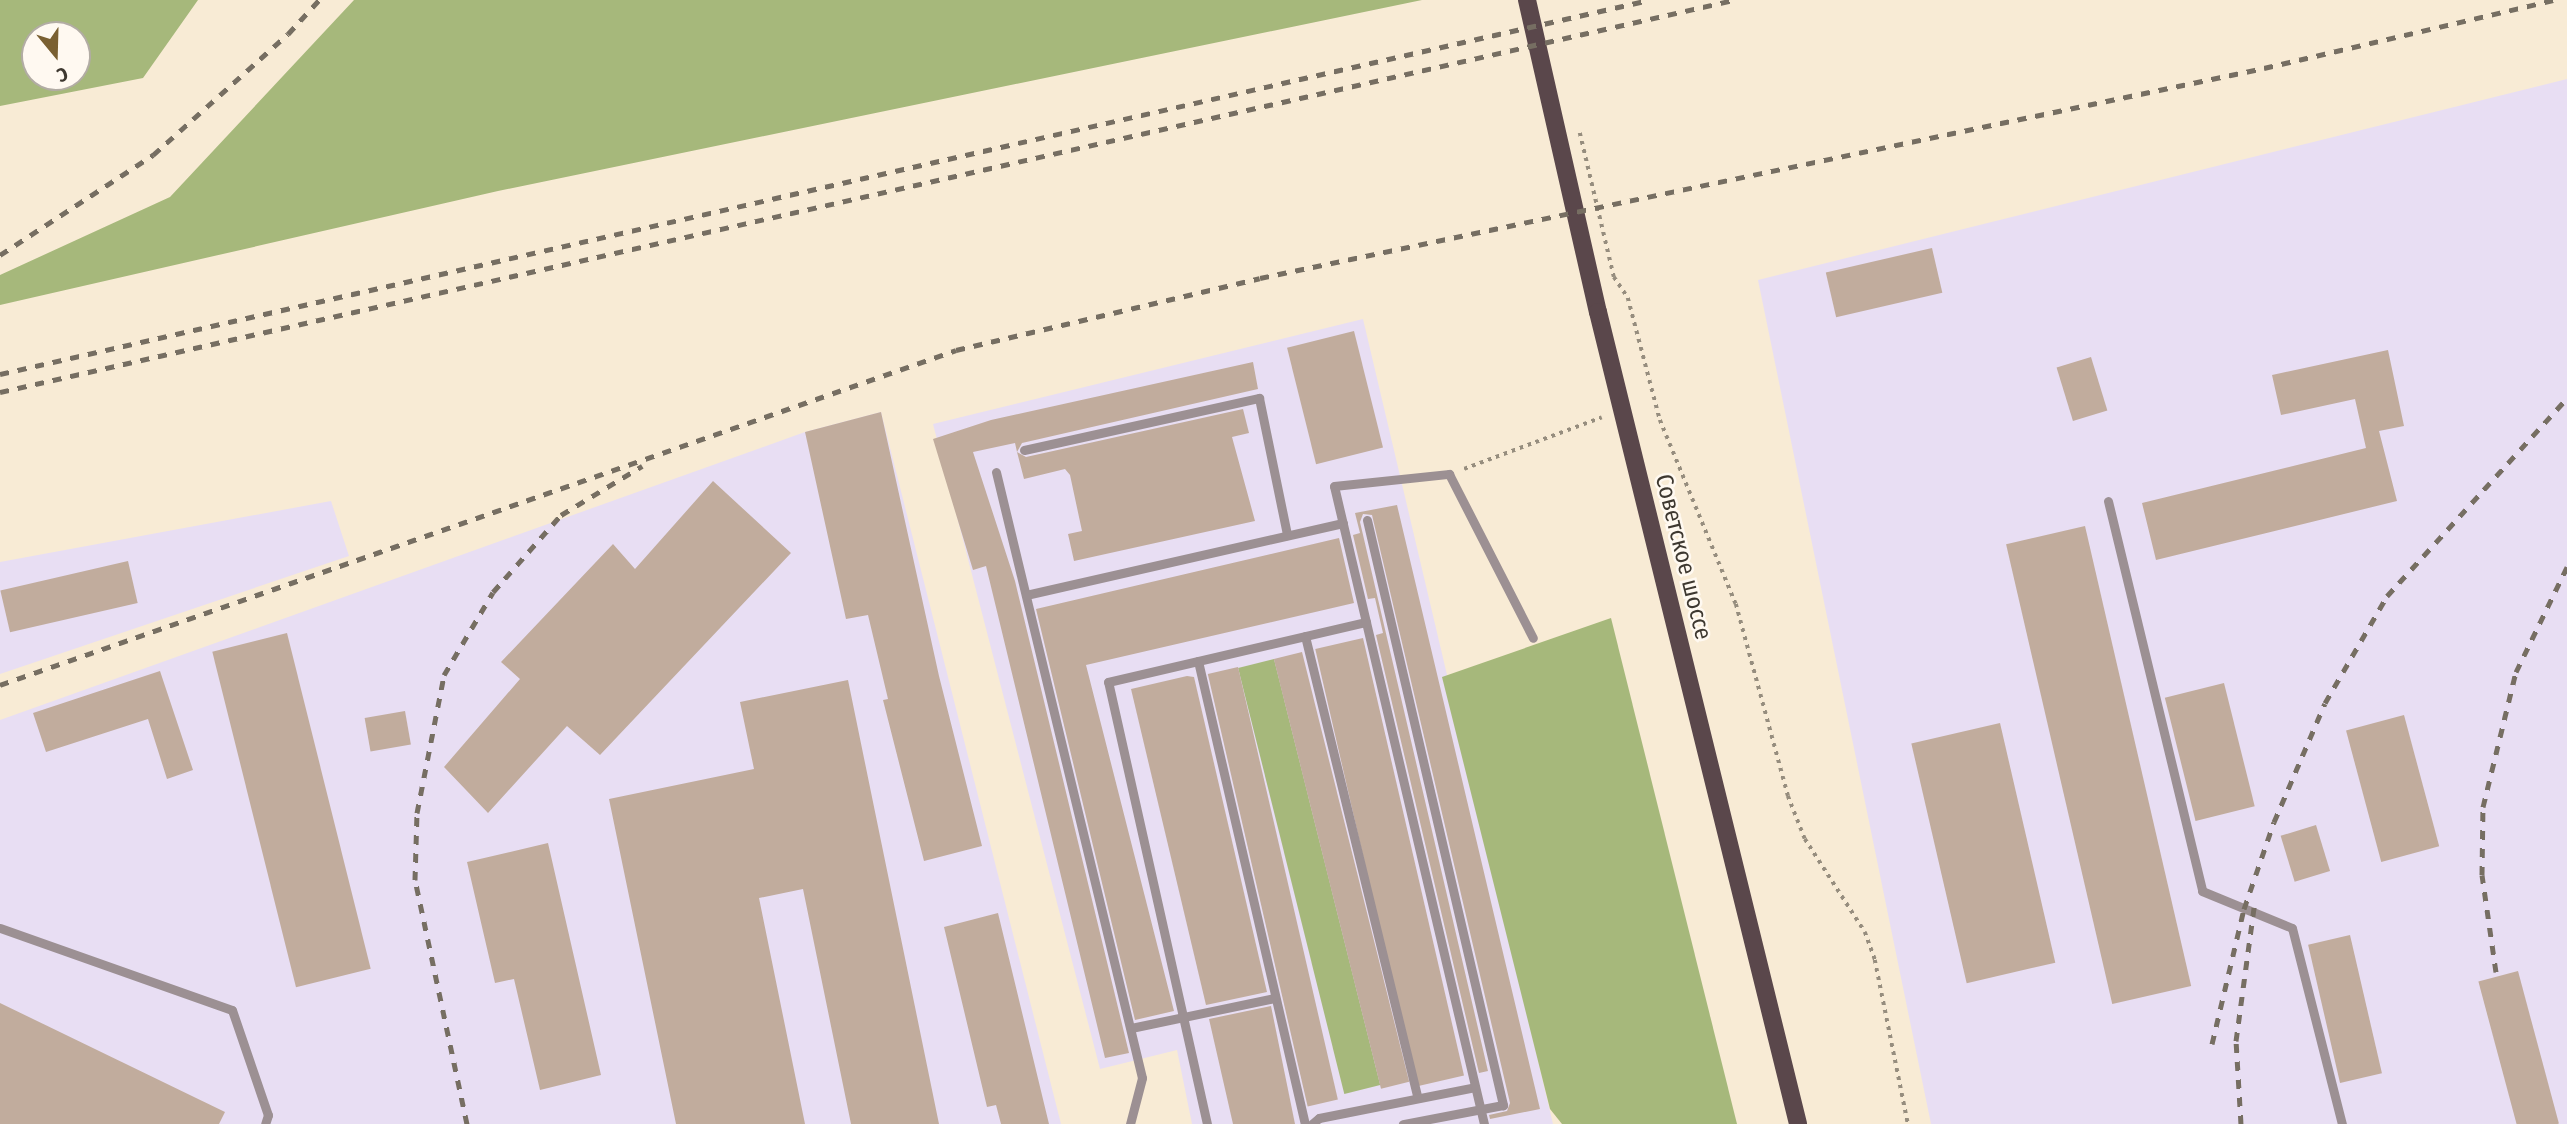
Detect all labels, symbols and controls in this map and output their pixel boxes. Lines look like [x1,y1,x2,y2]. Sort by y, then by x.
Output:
north arrow [21,21,91,91]
text: С [54,62,71,87]
street label: Советское шоссе [1649,471,1717,643]

